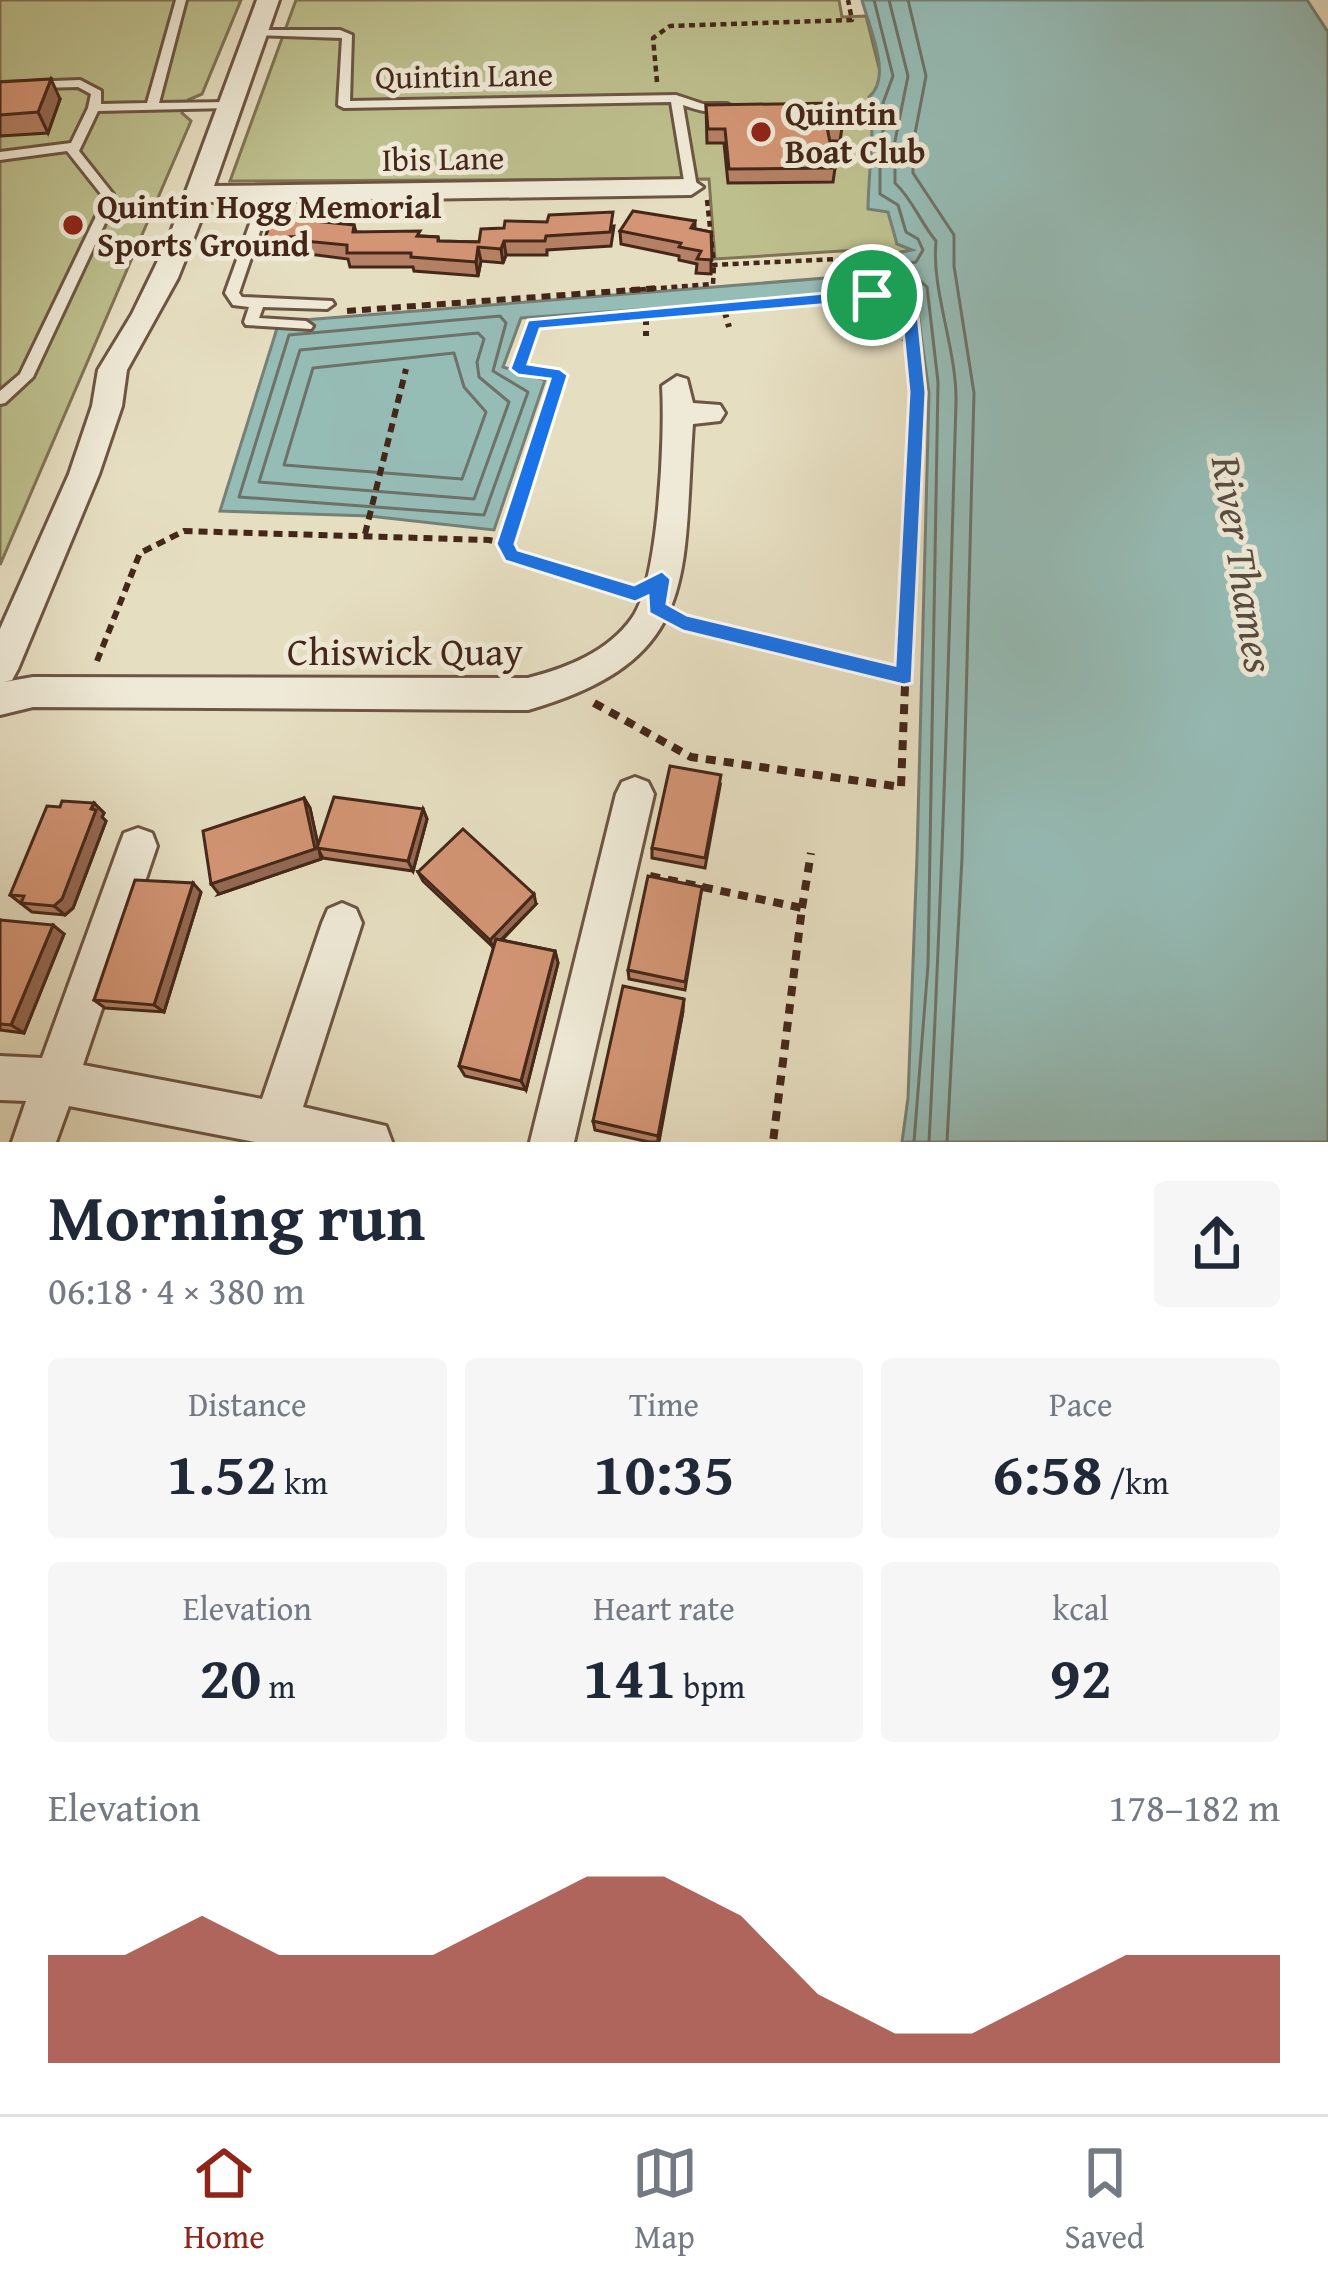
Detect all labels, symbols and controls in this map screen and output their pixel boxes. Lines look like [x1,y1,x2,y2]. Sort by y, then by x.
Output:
street label: Quintin Lane [375,49,553,101]
place label: Quintin Boat Club [785,89,926,175]
marker: Quintin Boat Club [748,119,774,145]
street label: Ibis Lane [381,133,505,183]
place label: Quintin Hogg Memorial Sports Ground [97,182,441,268]
marker: Quintin Hogg Memorial Sports Ground [60,212,86,238]
pin [821,244,923,346]
icon: arrive [839,262,905,328]
water label: River Thames [1197,450,1291,677]
street label: Chiswick Quay [287,622,524,679]
text: Morning run [48,1167,425,1264]
button: share [1154,1181,1280,1307]
text: 06:18 · 4 × 380 m [48,1261,305,1318]
text: Distance [188,1380,306,1428]
text: Time [629,1380,699,1428]
text: Pace [1049,1380,1112,1428]
text: 1.52 [167,1428,277,1516]
text: 10:35 [593,1428,735,1516]
text: 6:58 [992,1428,1102,1516]
text: km [277,1458,328,1506]
text: /km [1102,1458,1169,1506]
text: Elevation [183,1584,312,1632]
text: Heart rate [593,1584,735,1632]
text: kcal [1053,1584,1109,1632]
text: 20 [199,1632,261,1720]
text: 141 [583,1632,676,1720]
text: 92 [1050,1632,1112,1720]
text: m [261,1662,296,1710]
text: bpm [676,1662,745,1710]
text: Elevation [48,1778,201,1835]
text: 178–182 m [1108,1778,1280,1835]
tab: Home [183,2140,265,2260]
tab: Map [632,2140,698,2260]
tab: Saved [1065,2140,1145,2260]

